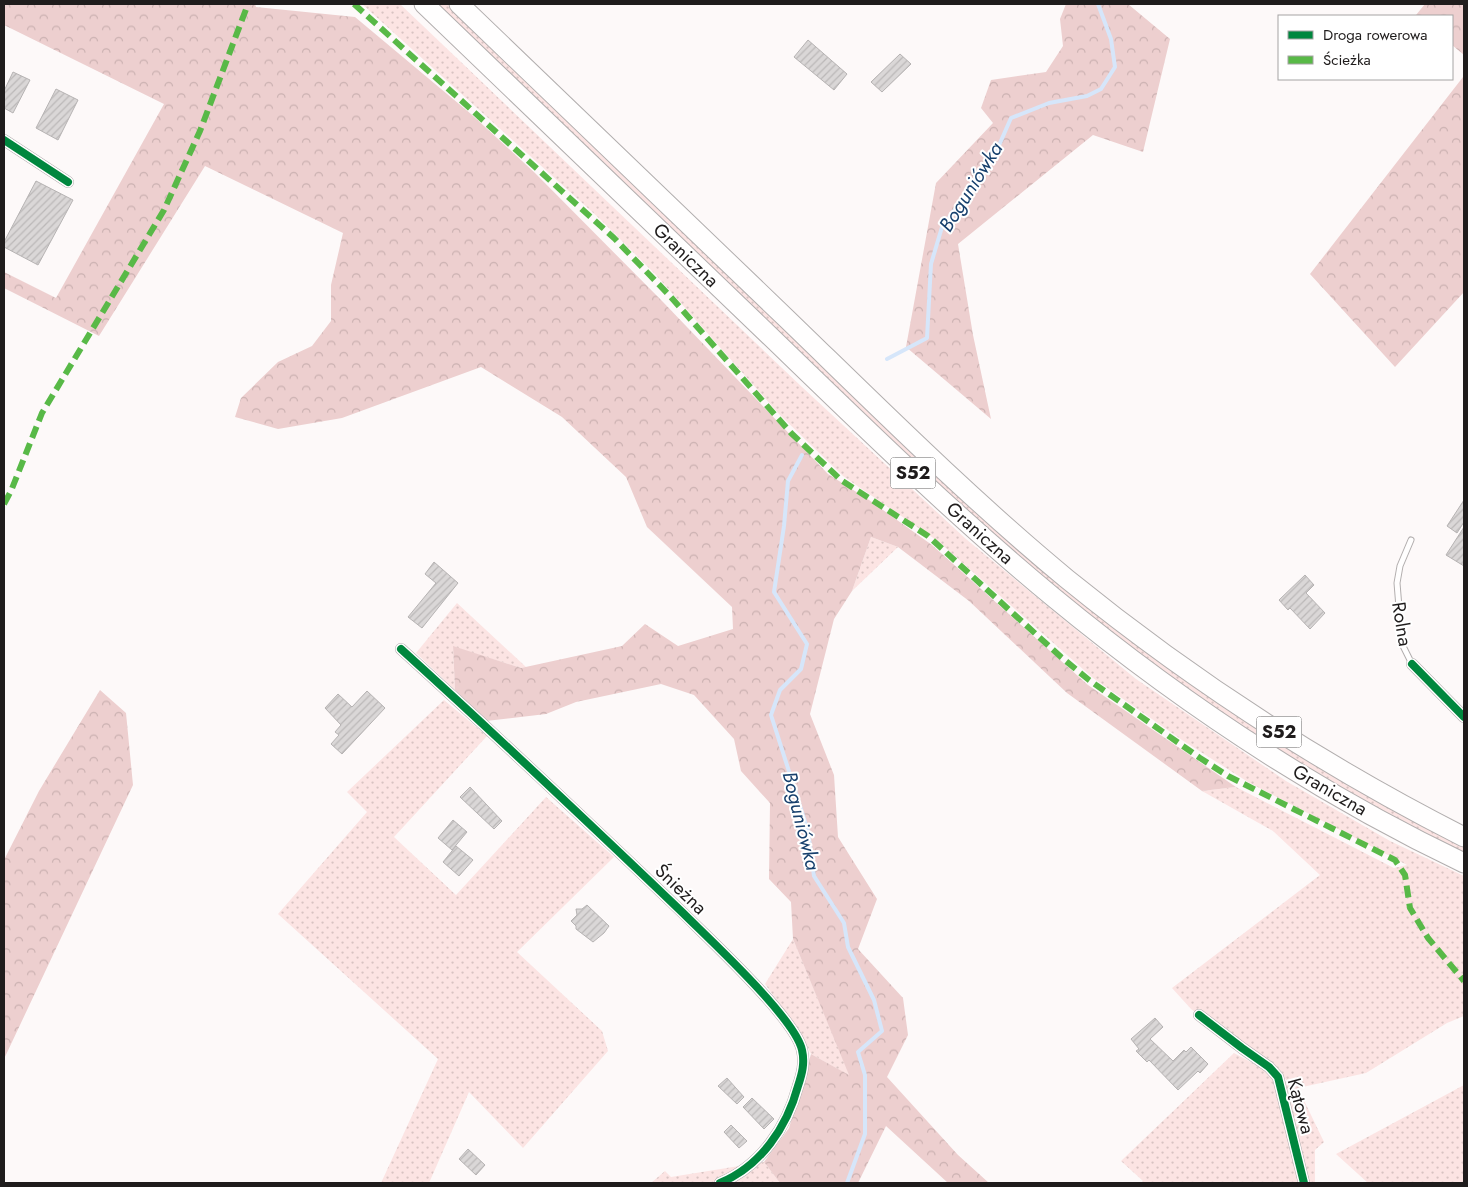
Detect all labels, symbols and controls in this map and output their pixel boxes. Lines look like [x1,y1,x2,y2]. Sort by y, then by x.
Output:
legend [1278,15,1453,80]
text: Droga rowerowa [1323,24,1427,46]
text: Ścieżka [1323,49,1371,71]
water label: Boguniówka [932,136,1010,238]
street label: Graniczna [647,217,725,293]
road number: S52 [890,458,936,488]
street label: Graniczna [940,495,1020,571]
street label: Rolna [1385,600,1419,648]
road number: S52 [1256,716,1302,748]
street label: Graniczna [1288,758,1372,822]
water label: Boguniówka [775,768,827,874]
street label: Śnieżna [649,857,713,921]
street label: Kątowa [1281,1075,1321,1137]

